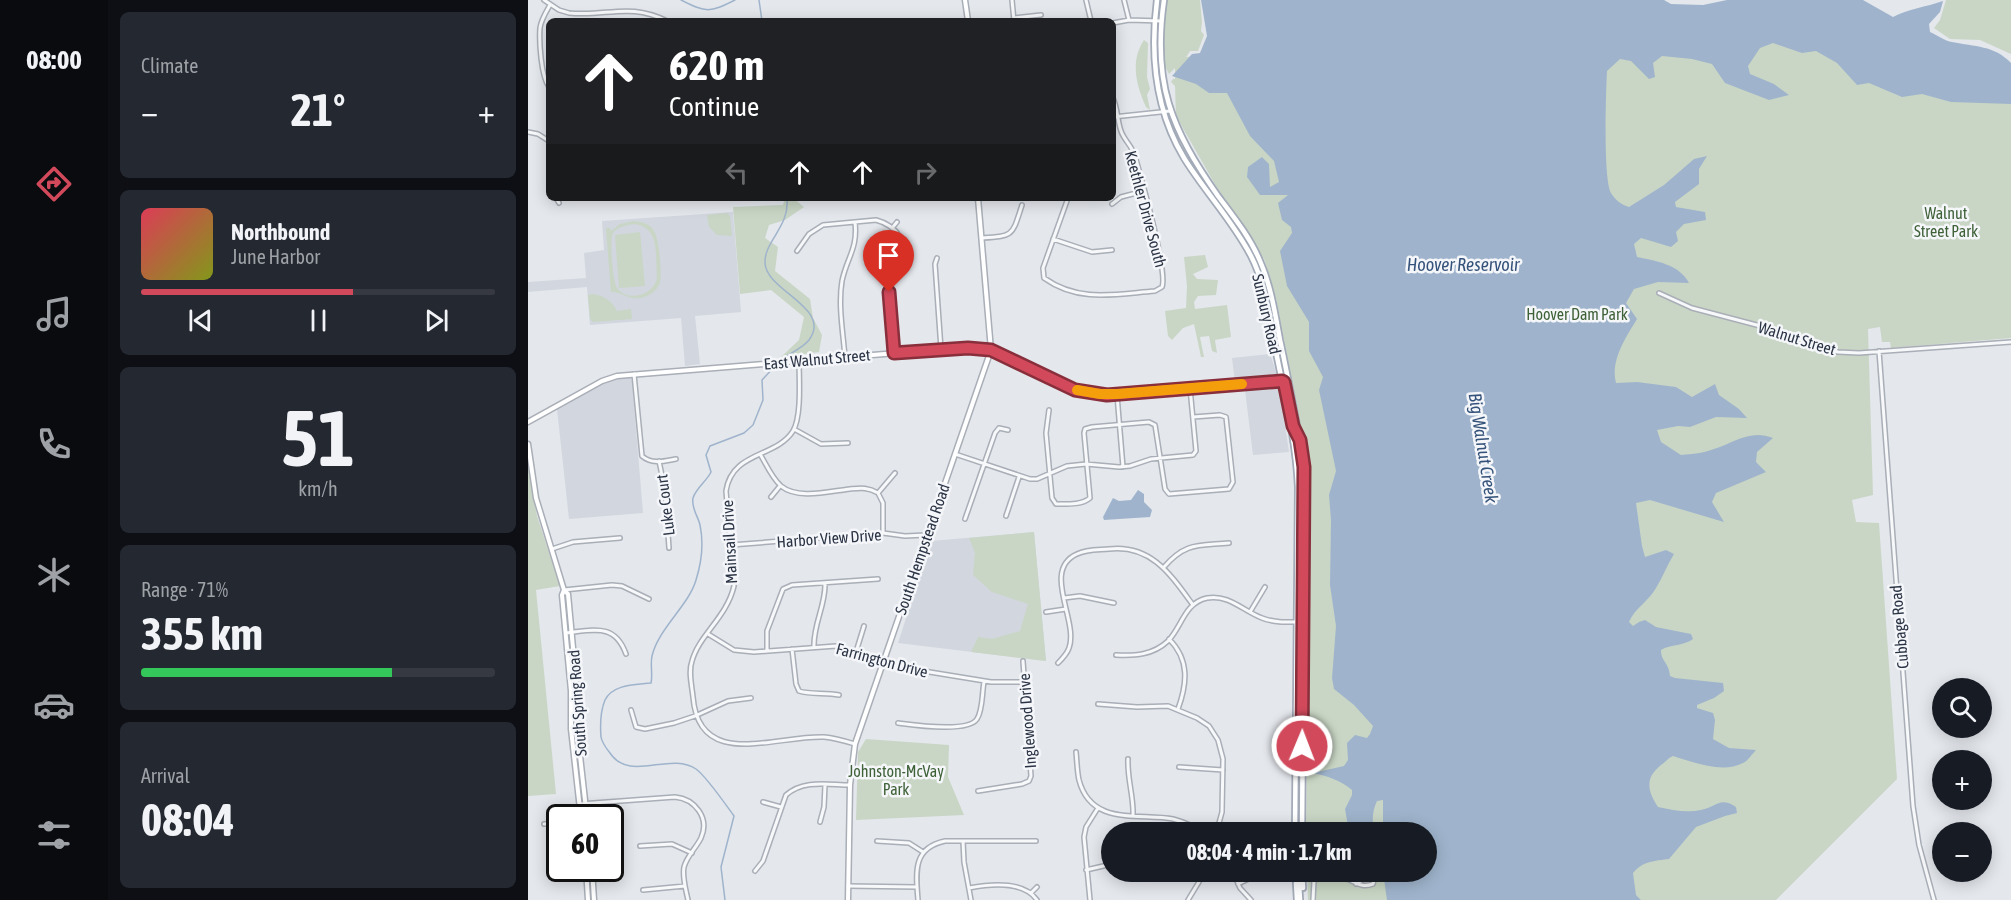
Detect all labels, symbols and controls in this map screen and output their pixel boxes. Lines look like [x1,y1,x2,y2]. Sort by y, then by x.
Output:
text: 620 m [669,41,764,89]
icon: ahead [570,42,648,120]
text: 08:00 [26,44,82,75]
text: Climate [141,54,198,77]
text: 21° [291,84,345,136]
text: Continue [669,91,759,122]
text: − [141,92,158,130]
text: + [478,92,495,130]
street label: Keethler Drive South [1122,149,1170,269]
icon: left [720,156,753,189]
icon: ahead [783,156,816,189]
icon: ahead [846,156,879,189]
icon: right [909,156,942,189]
icon: directions [33,163,75,205]
park label: Walnut Street Park [1914,204,1978,240]
text: Northbound [231,219,330,245]
pin [863,230,914,292]
icon: arrive [872,239,905,272]
text: June Harbor [231,245,320,268]
water label: Hoover Reservoir [1407,254,1520,275]
street label: Sunbury Road [1248,272,1285,356]
icon: music [33,293,75,335]
icon: previous [184,304,217,337]
icon: pause [302,304,335,337]
icon: next [420,304,453,337]
park label: Hoover Dam Park [1526,305,1628,323]
street label: Walnut Street [1756,318,1838,358]
street label: East Walnut Street [763,345,871,373]
water label: Big Walnut Creek [1464,391,1503,505]
text: 51 [281,393,355,483]
icon: phone [33,423,75,465]
street label: Luke Court [652,473,678,537]
text: km/h [298,477,338,500]
street label: South Hempstead Road [891,481,954,617]
street label: Mainsail Drive [718,500,740,584]
street label: Harbor View Drive [776,525,882,551]
icon: climate [33,554,75,596]
text: Range · 71% [141,578,228,601]
street label: Cubbage Road [1886,584,1913,670]
text: 355 km [141,608,263,660]
street label: Farrington Drive [834,639,930,682]
street label: South Spring Road [564,649,591,757]
street label: Inglewood Drive [1015,673,1040,769]
map controls [1932,678,1992,882]
button: search [1932,678,1992,738]
icon: car [33,684,75,726]
position arrow [1270,714,1334,778]
button: + [1932,750,1992,810]
park label: Johnston-McVay Park [848,762,944,798]
text: Arrival [141,764,190,787]
text: 08:04 [141,794,235,846]
speed limit sign: 60 [546,804,624,882]
icon: filters [33,814,75,856]
button: − [1932,822,1992,882]
text: 08:04 · 4 min · 1.7 km [1186,839,1352,865]

